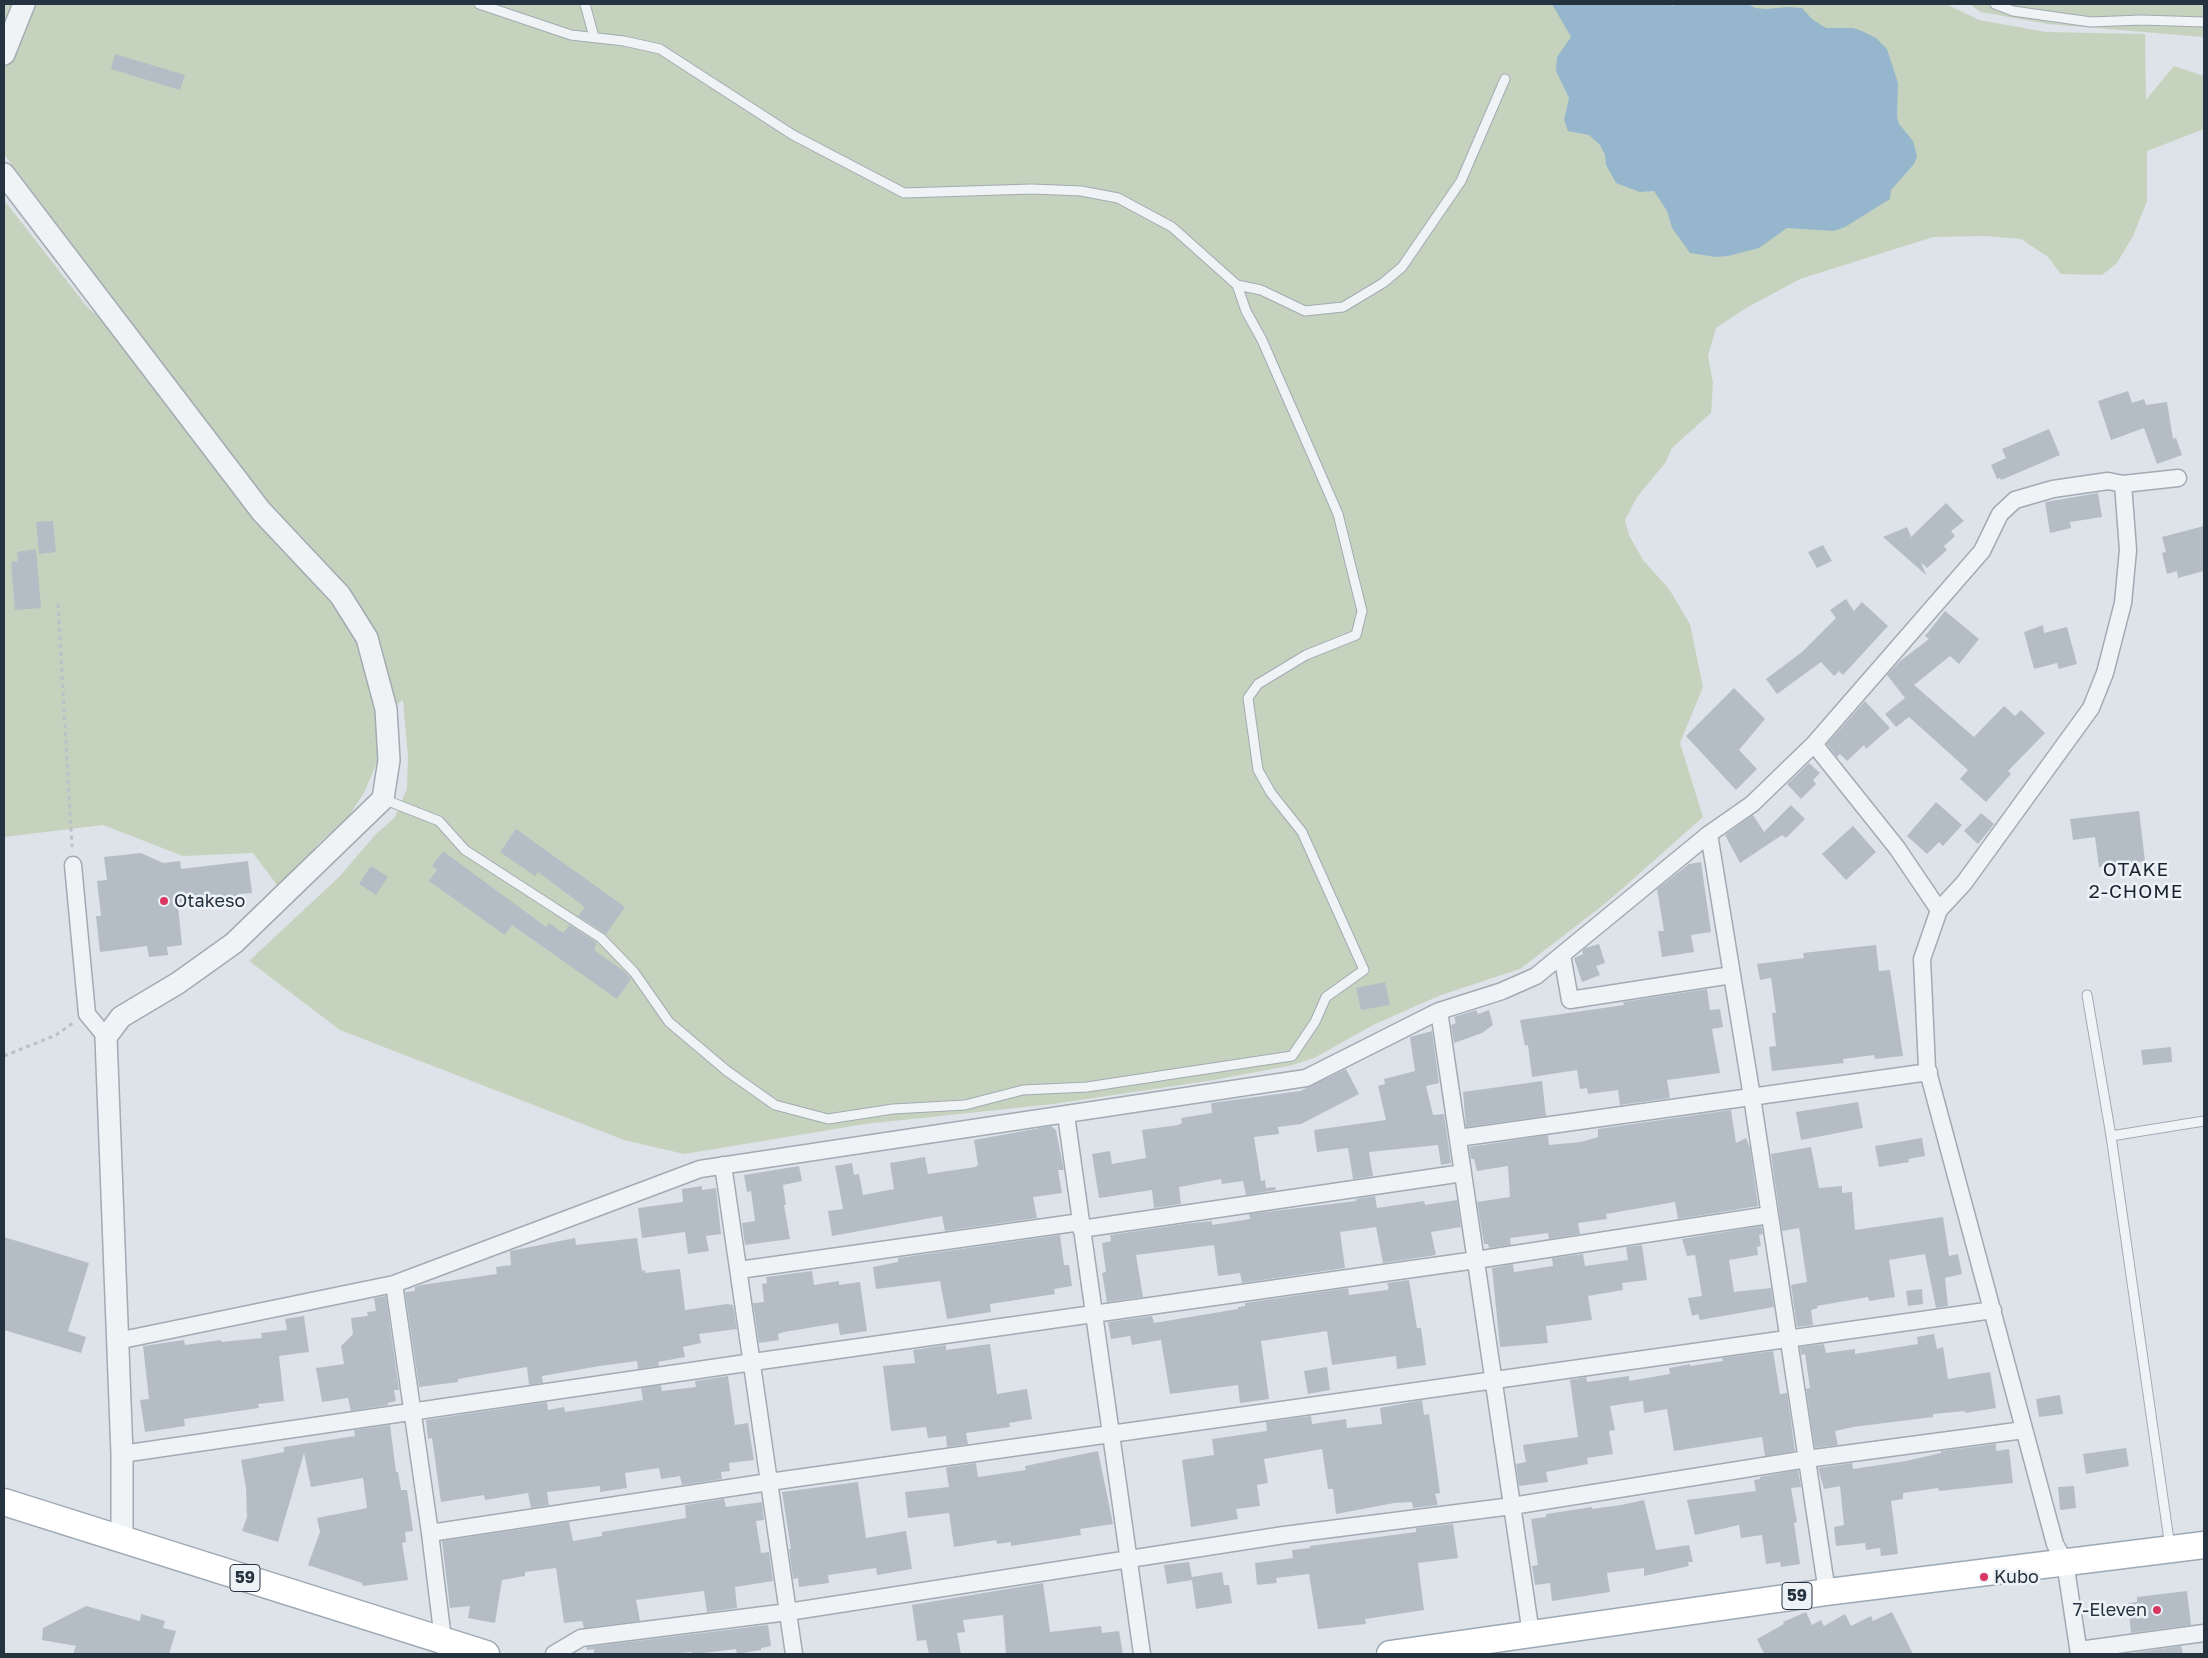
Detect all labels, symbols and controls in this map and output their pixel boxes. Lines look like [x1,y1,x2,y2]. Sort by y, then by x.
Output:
district label: OTAKE 2-CHOME [2088,859,2184,903]
place label: Otakeso [174,890,245,912]
marker: Otakeso [158,895,170,907]
road number: 59 [230,1565,260,1592]
place label: Kubo [1994,1566,2039,1588]
marker: Kubo [1978,1571,1990,1583]
road number: 59 [1782,1582,1812,1610]
place label: 7-Eleven [2073,1599,2147,1621]
marker: 7-Eleven [2151,1604,2163,1616]

